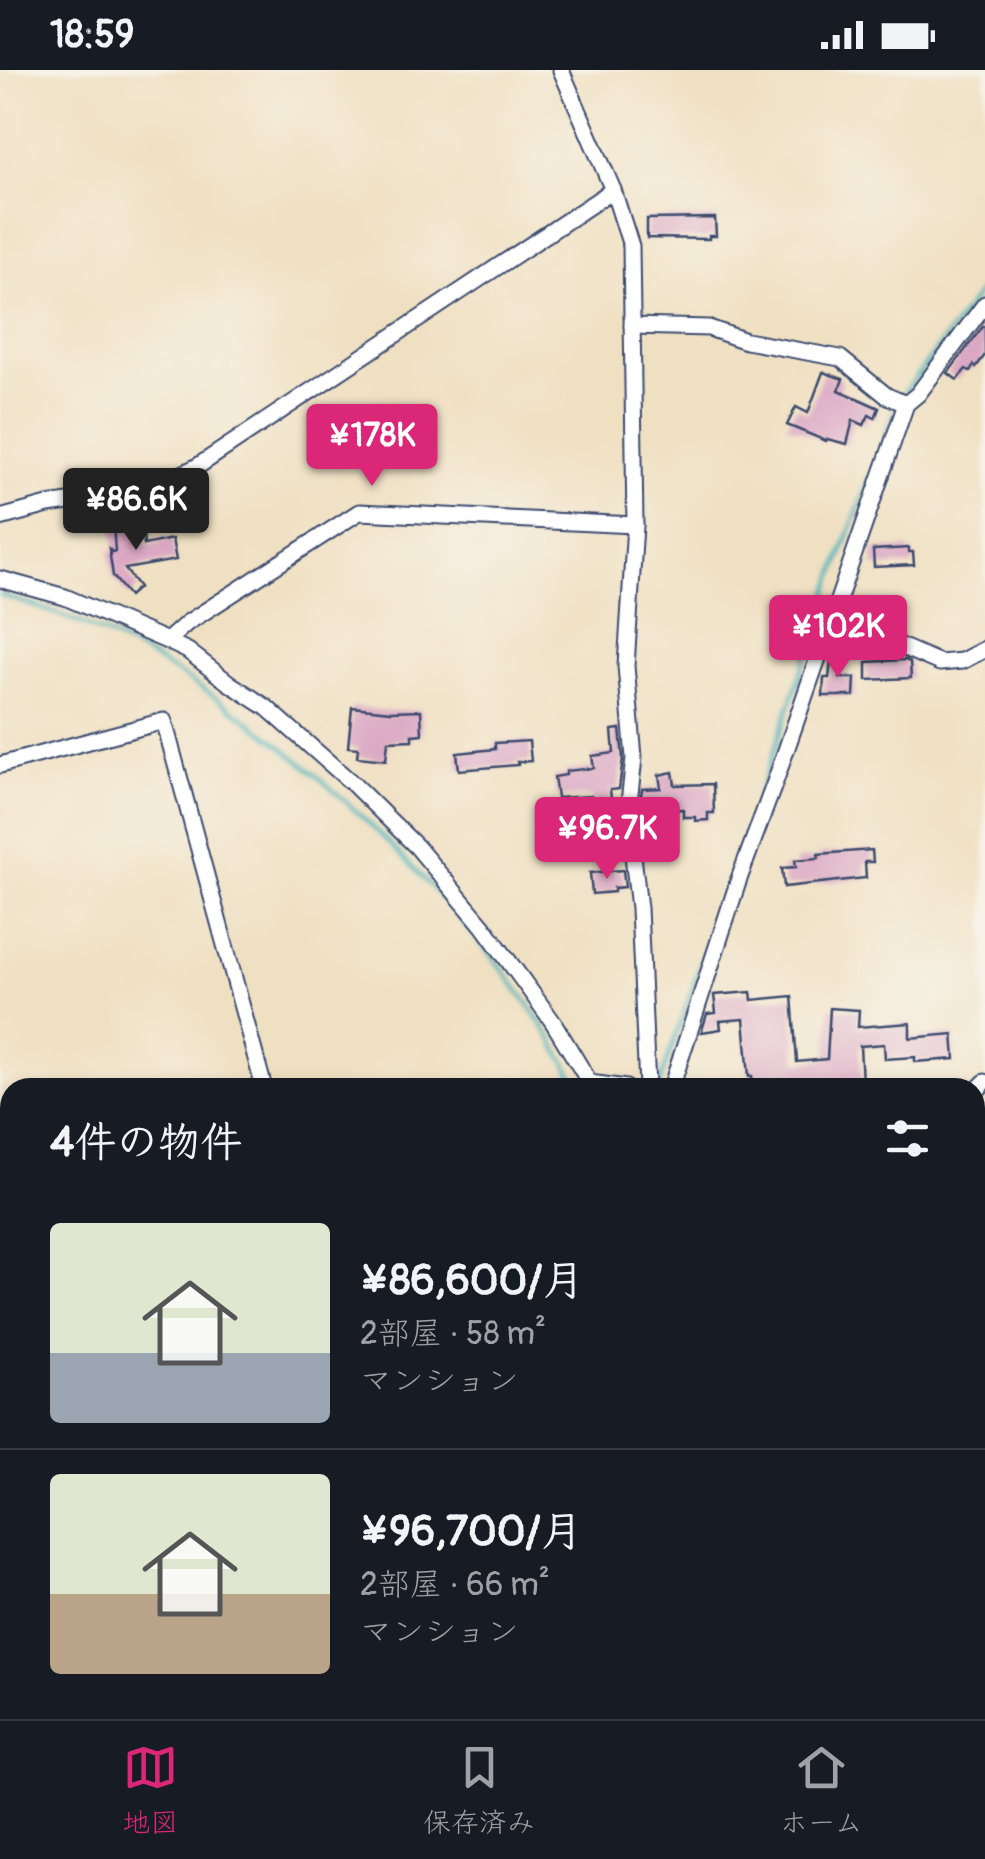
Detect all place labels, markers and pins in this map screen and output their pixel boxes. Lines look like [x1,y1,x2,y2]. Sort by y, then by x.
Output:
pin: ¥178K [302,404,442,489]
pin: ¥86.6K [55,468,217,553]
pin: ¥102K [768,595,908,680]
pin: ¥96.7K [526,797,688,882]

